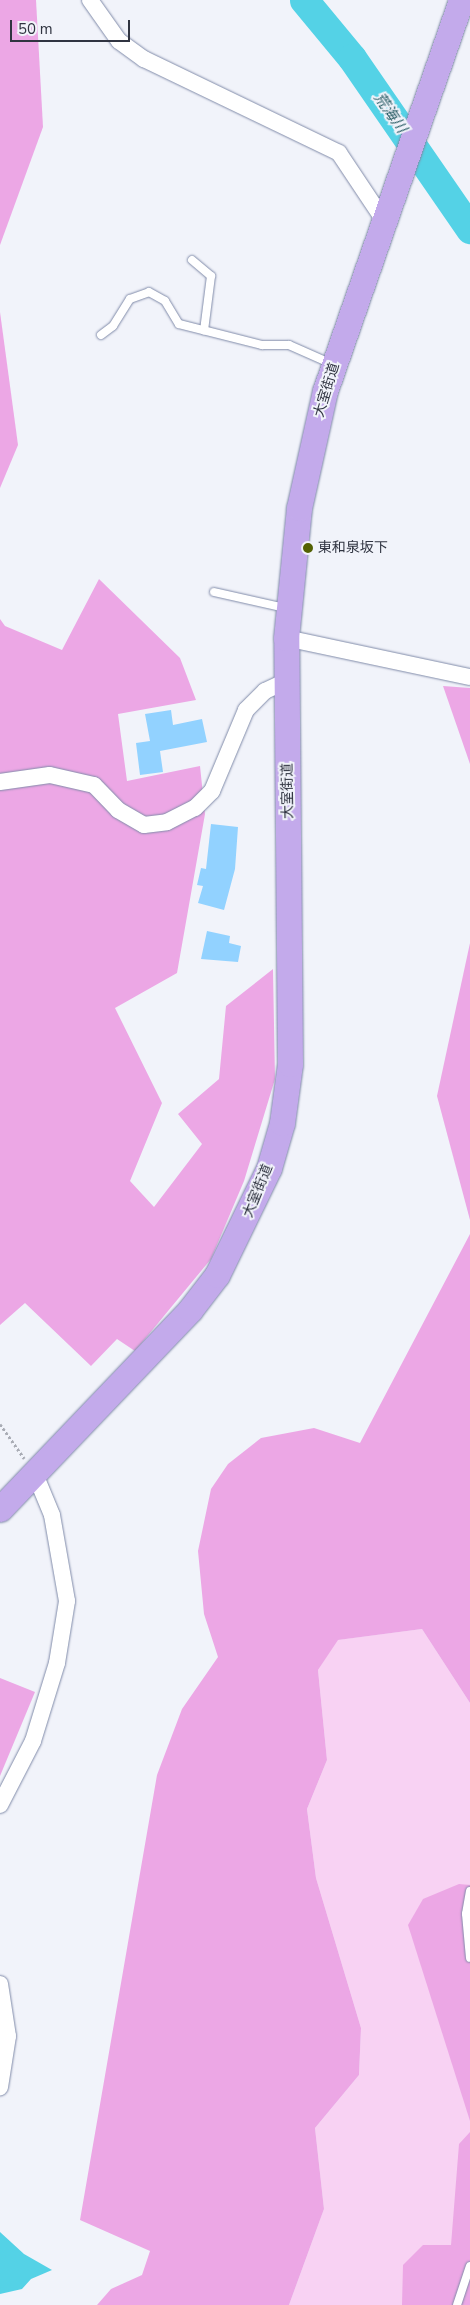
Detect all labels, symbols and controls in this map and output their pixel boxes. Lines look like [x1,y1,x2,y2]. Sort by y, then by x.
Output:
scale bar [12,10,132,42]
text: 50 m [18,19,53,39]
water label: 荒海川 [370,89,410,137]
street label: 大室街道 [311,361,343,419]
place label: 東和泉坂下 [318,540,388,556]
marker: 東和泉坂下 [302,542,314,554]
street label: 大室街道 [279,763,297,819]
street label: 大室街道 [240,1162,276,1220]

